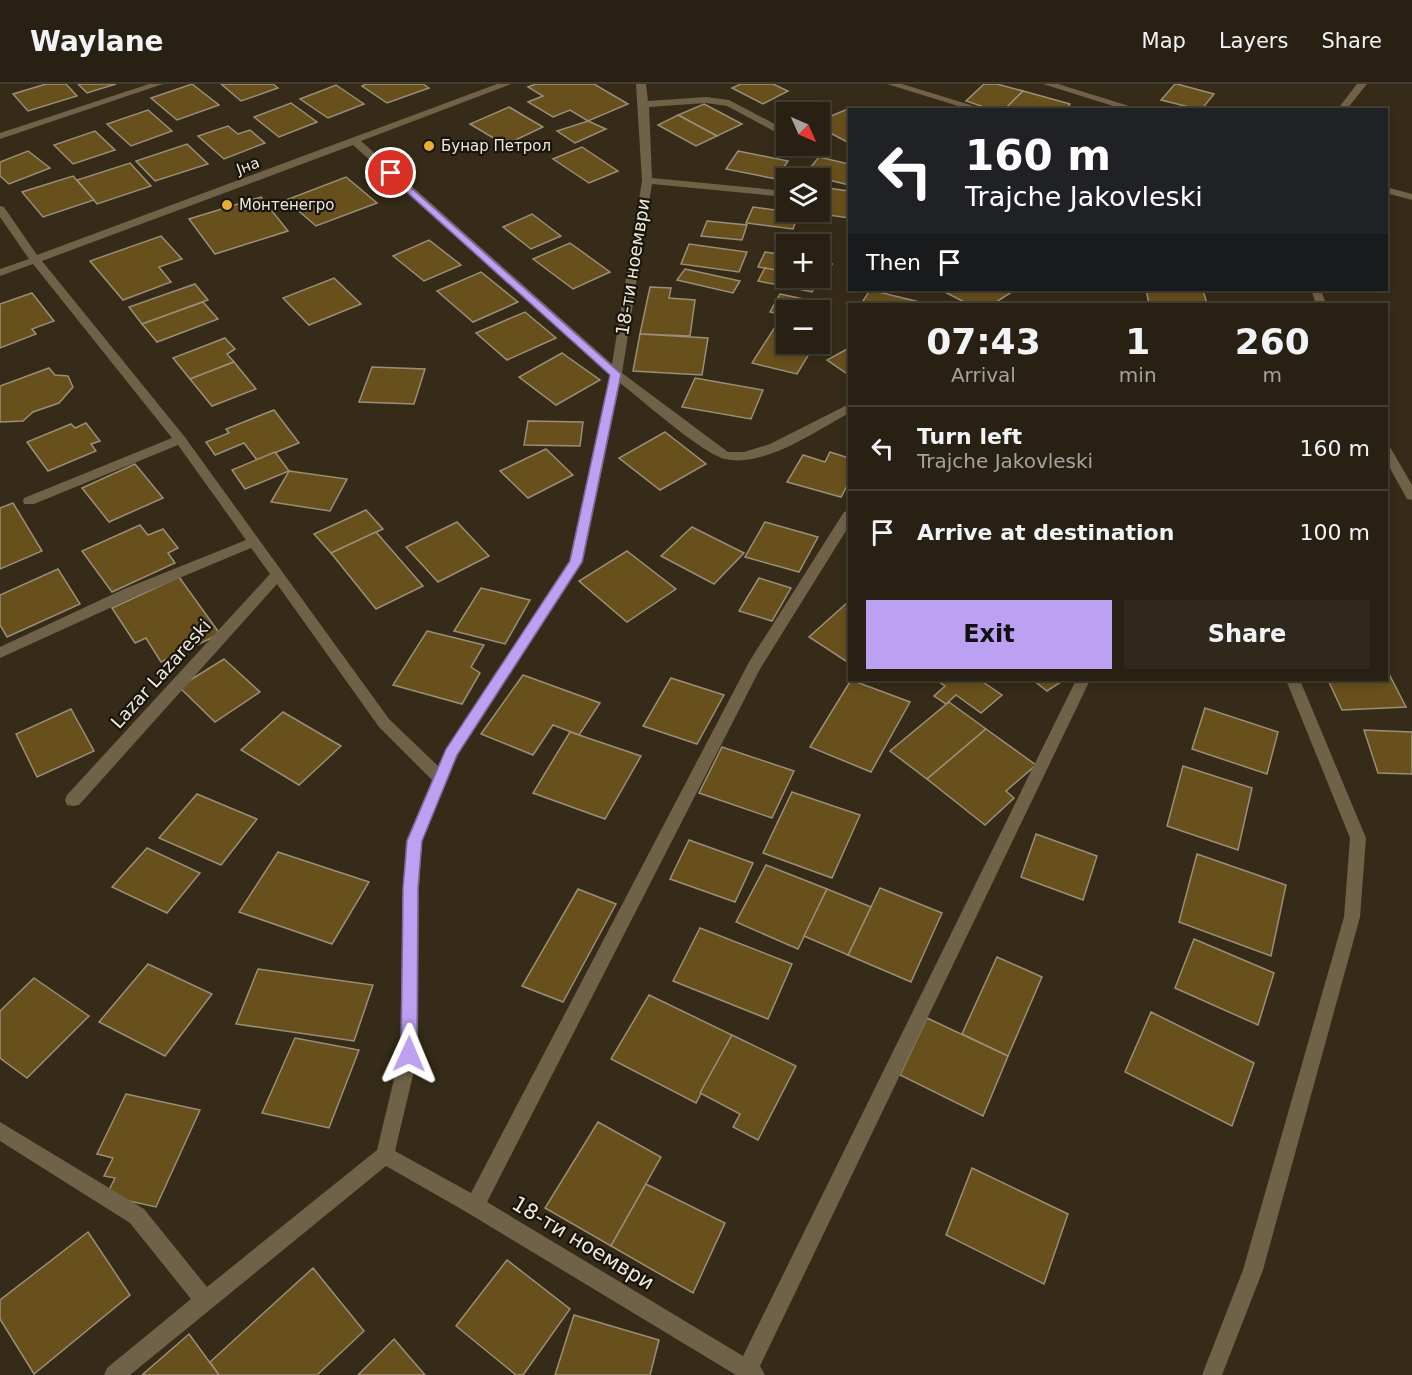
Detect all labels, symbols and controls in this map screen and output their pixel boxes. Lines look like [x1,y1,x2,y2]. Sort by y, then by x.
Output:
text: Waylane [30,25,164,58]
text: Map [1142,29,1186,53]
text: Layers [1219,29,1288,53]
text: Share [1321,29,1382,53]
north arrow [776,102,830,156]
map controls [776,102,830,354]
text: 160 m [965,131,1111,180]
icon: left [866,132,944,210]
place label: Бунар Петрол [441,137,551,155]
marker: Бунар Петрол [422,139,436,153]
pin [365,147,416,198]
street label: Јна [233,154,262,179]
icon: arrive [374,156,407,189]
button: layers [776,168,830,222]
text: Trajche Jakovleski [965,181,1203,212]
place label: Монтенегро [239,196,335,214]
street label: 18-ти ноември [611,197,654,337]
marker: Монтенегро [220,198,234,212]
button: + [776,234,830,288]
icon: arrive [933,246,966,279]
text: Then [866,250,921,275]
button: − [776,300,830,354]
text: 07:43 [926,321,1041,362]
text: 1 [1125,321,1150,362]
text: 260 [1235,321,1310,362]
text: Arrival [951,363,1016,387]
text: min [1119,363,1157,387]
text: m [1263,363,1282,387]
text: Turn left [917,424,1022,449]
icon: left [866,432,899,465]
text: 160 m [1300,436,1370,461]
text: Trajche Jakovleski [917,449,1093,473]
icon: arrive [866,516,899,549]
text: Arrive at destination [917,520,1174,545]
text: 100 m [1300,520,1370,545]
button: Exit [866,600,1112,669]
button: Share [1124,600,1370,669]
street label: Lazar Lazareski [106,615,215,732]
position arrow [377,1022,441,1086]
street label: 18-ти ноември [508,1191,658,1295]

